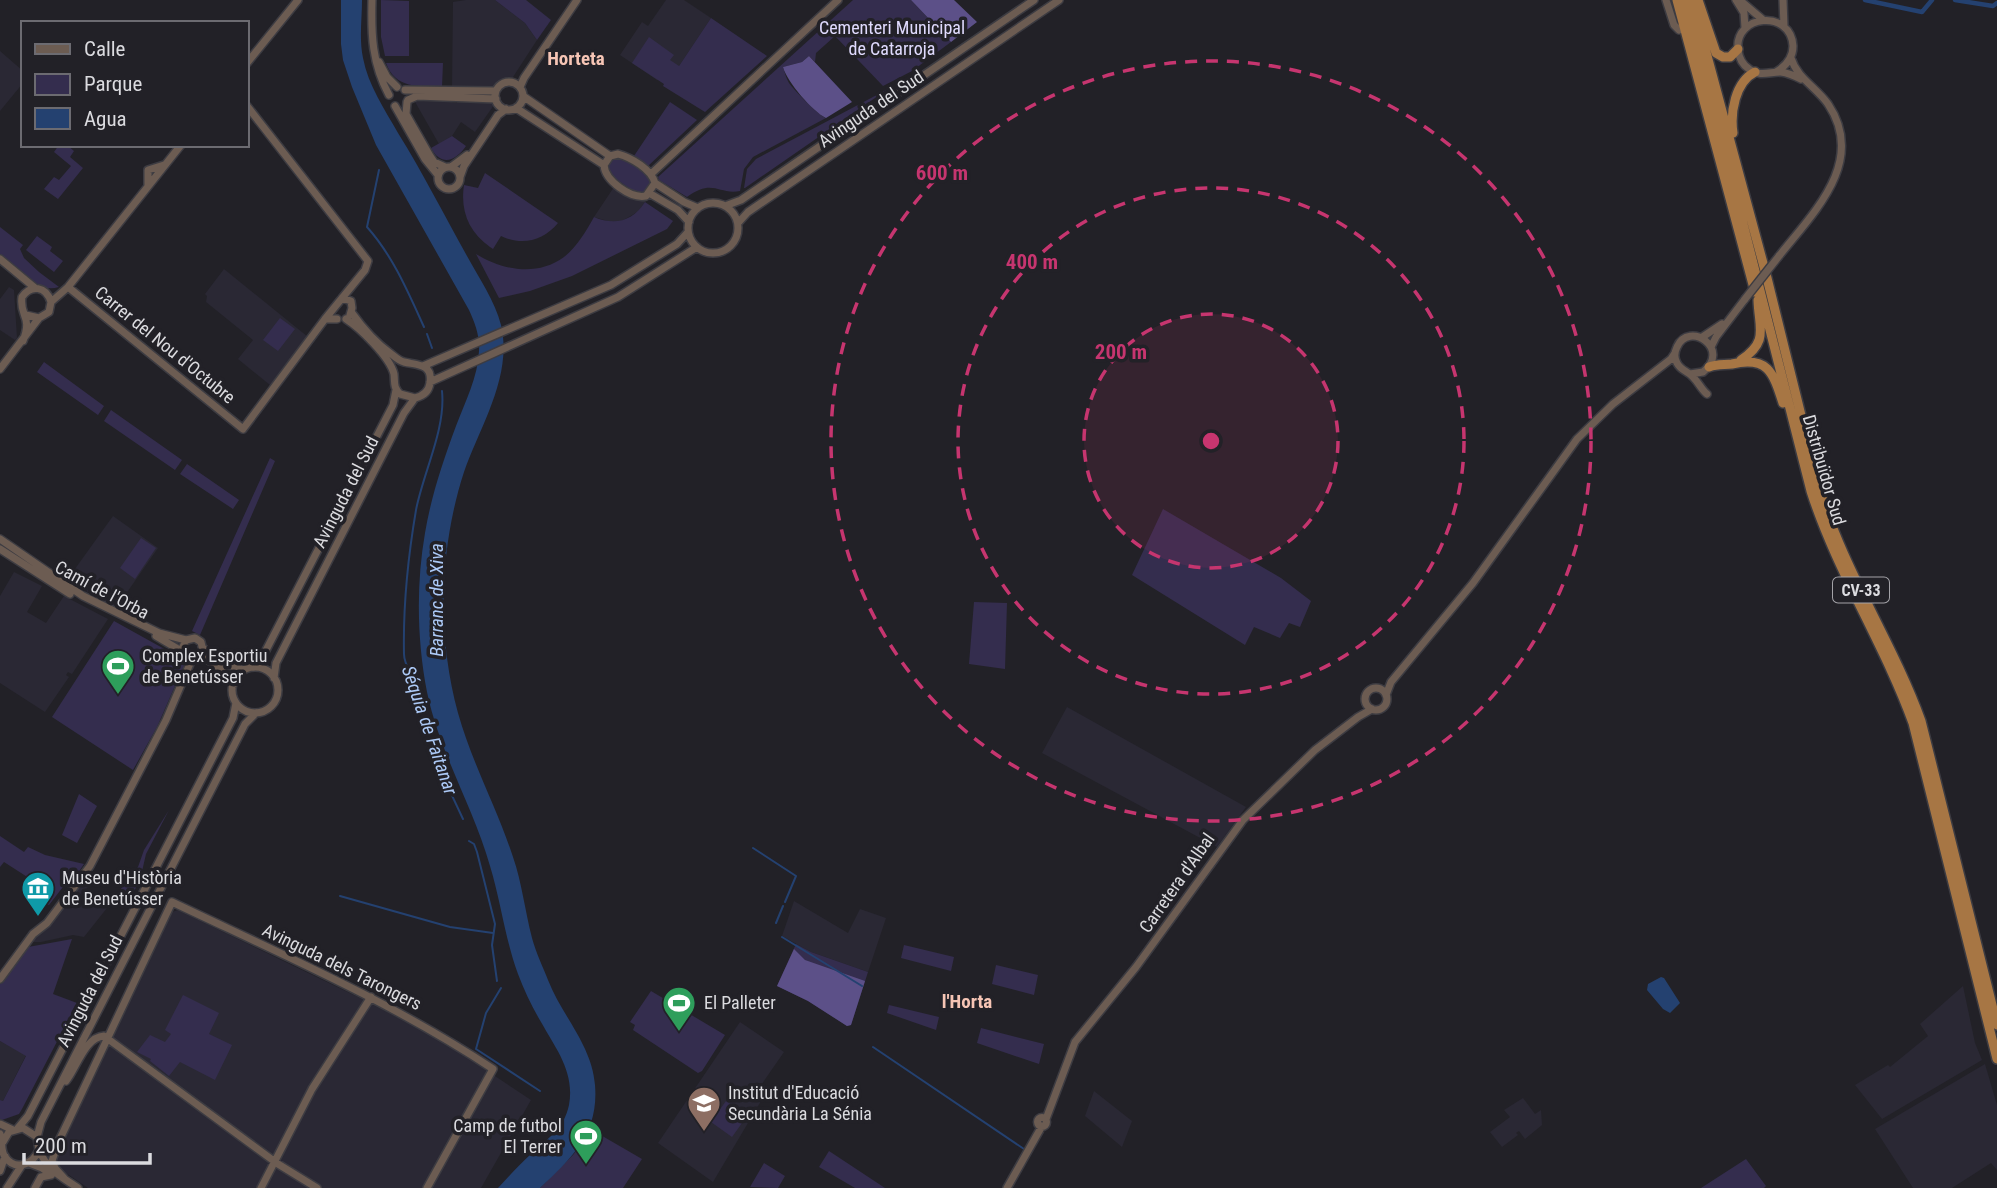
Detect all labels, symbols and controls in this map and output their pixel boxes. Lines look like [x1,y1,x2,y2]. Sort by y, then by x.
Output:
park label: Cementeri Municipal de Catarroja [819,17,965,59]
legend [21,21,248,147]
text: Calle [84,37,126,61]
district label: Horteta [547,47,605,70]
street label: Avinguda del Sud [814,66,927,151]
text: Parque [84,72,142,96]
text: Agua [84,107,127,131]
text: 600 m [916,161,968,185]
text: 400 m [1006,250,1058,274]
street label: Carrer del Nou d'Octubre [91,282,240,408]
text: 200 m [1095,340,1147,364]
street label: Distribuïdor Sud [1799,412,1850,528]
centre of rings [1199,429,1223,453]
street label: Avinguda del Sud [308,433,383,551]
water label: Barranc de Xiva [425,543,448,657]
street label: Camí de l'Orba [52,556,153,623]
road number: CV-33 [1833,578,1889,603]
place label: Complex Esportiu de Benetússer [142,645,267,687]
sports icon: Complex Esportiu de Benetússer [99,647,137,696]
water label: Séquia de Faitanar [397,663,463,798]
street label: Carretera d'Albal [1134,829,1219,937]
place label: Museu d'Història de Benetússer [62,867,182,909]
museum icon: Museu d'Història de Benetússer [19,869,57,918]
street label: Avinguda dels Tarongers [259,919,425,1014]
street label: Avinguda del Sud [52,932,127,1050]
sports icon: El Palleter [660,984,698,1033]
district label: l'Horta [942,990,992,1013]
place label: El Palleter [704,992,776,1013]
place label: Institut d'Educació Secundària La Sénia [728,1082,872,1124]
school or university icon: Institut d'Educació Secundària La Sénia [685,1084,723,1133]
place label: Camp de futbol El Terrer [453,1115,563,1157]
sports icon: Camp de futbol El Terrer [567,1117,605,1166]
scale bar [24,1122,150,1166]
text: 200 m [35,1134,87,1158]

